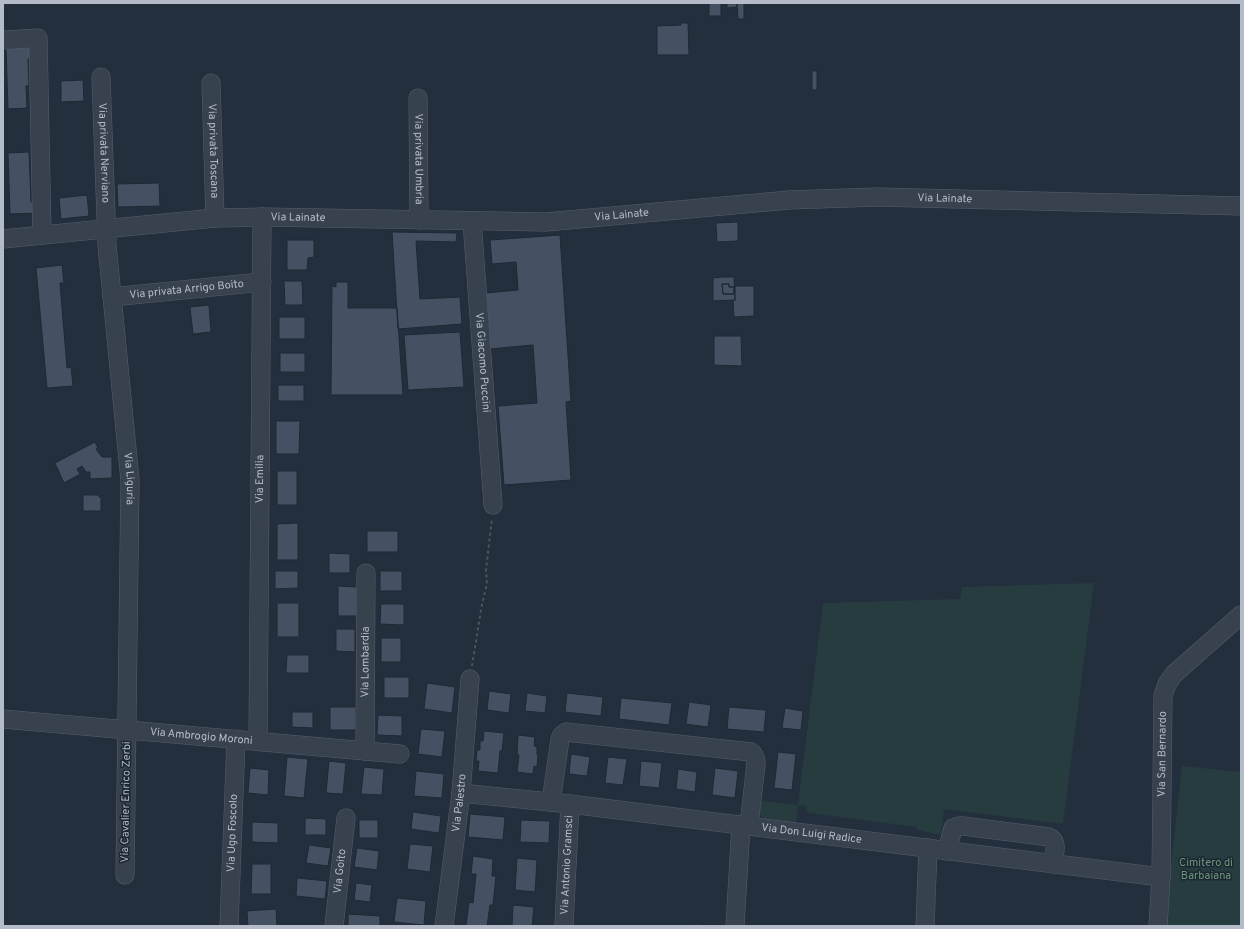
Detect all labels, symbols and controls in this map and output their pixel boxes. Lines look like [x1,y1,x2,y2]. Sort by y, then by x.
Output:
street label: Via privata Nerviano [95,103,112,203]
street label: Via privata Toscana [205,104,221,199]
street label: Via privata Umbria [411,113,426,205]
street label: Via Lainate [917,191,973,206]
street label: Via Lainate [594,206,650,225]
street label: Via Lainate [270,210,326,225]
street label: Via privata Arrigo Boito [129,277,244,302]
street label: Via Giacomo Puccini [472,312,493,413]
street label: Via Liguria [120,452,137,505]
street label: Via Emilia [253,454,267,503]
street label: Via Lombardia [358,626,373,698]
street label: Via San Bernardo [1155,711,1170,797]
street label: Via Ambrogio Moroni [149,725,253,748]
street label: Via Cavalier Enrico Zerbi [118,741,134,863]
street label: Via Palestro [449,773,469,833]
street label: Via Ugo Foscolo [224,794,241,872]
street label: Via Antonio Gramsci [558,815,576,915]
street label: Via Don Luigi Radice [761,821,863,847]
street label: Via Goito [331,848,350,895]
park label: Cimitero di Barbaiana [1179,856,1233,883]

